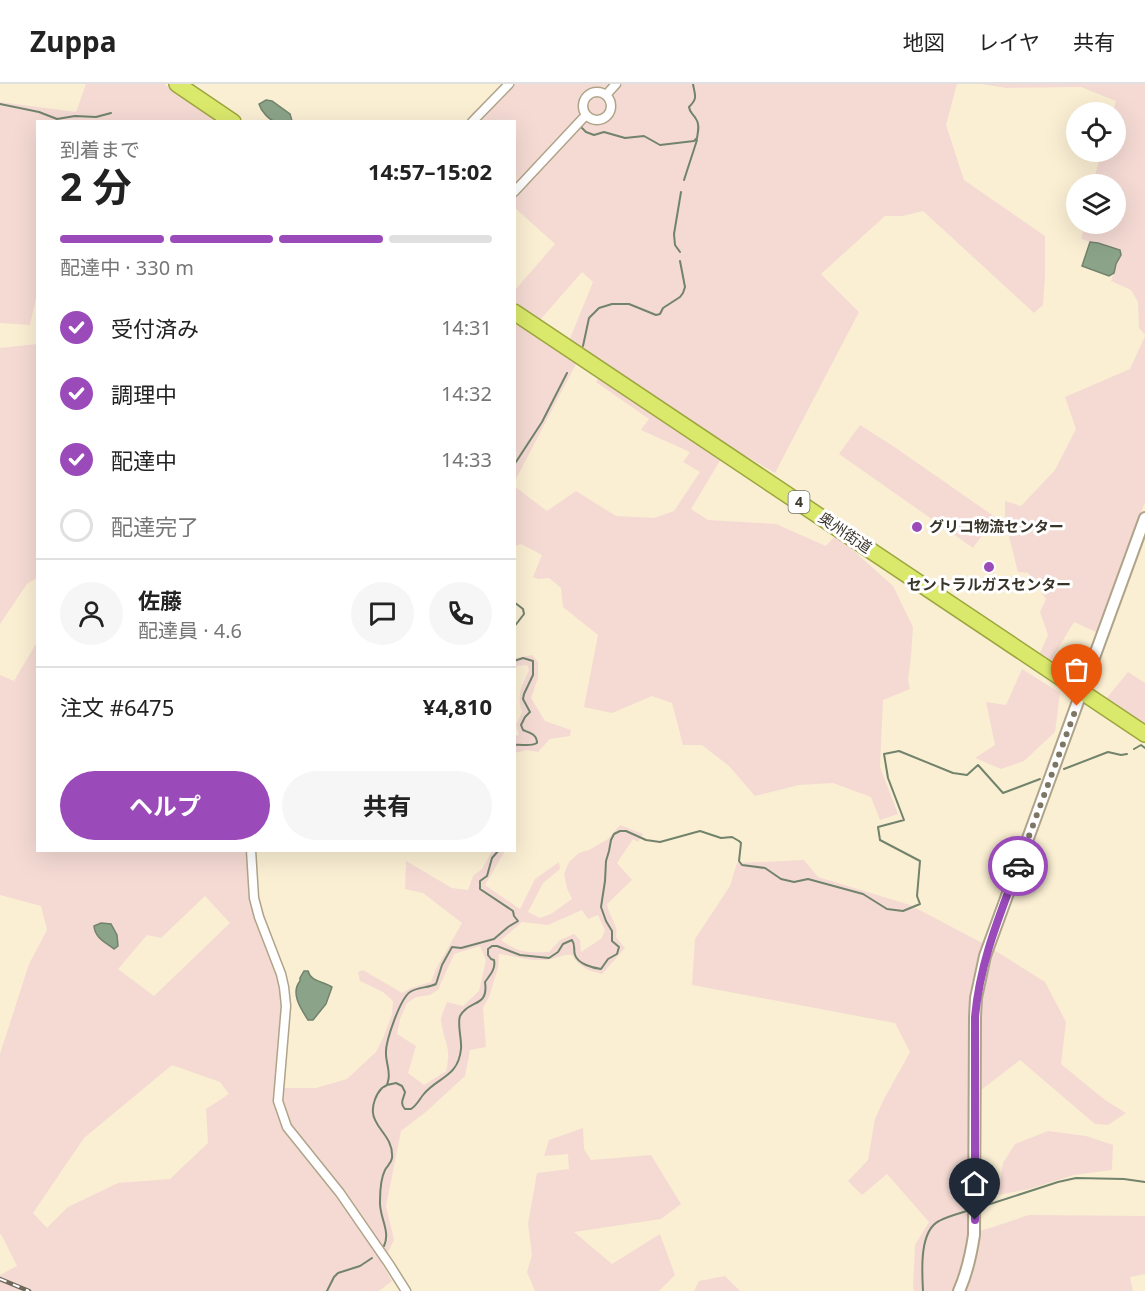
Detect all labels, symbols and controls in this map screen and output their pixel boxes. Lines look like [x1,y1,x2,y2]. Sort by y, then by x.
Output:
text: Zuppa [30,22,117,60]
text: 地図 [903,28,945,56]
text: レイヤ [978,28,1040,56]
text: 共有 [1073,28,1115,56]
map controls [1066,102,1126,234]
button: locate [1066,102,1126,162]
text: 到着まで [60,136,140,163]
text: 14:57–15:02 [368,156,492,186]
text: 2 分 [60,159,131,212]
button: layers [1066,174,1126,234]
text: 配達中 · 330 m [60,254,194,281]
icon: check [60,311,93,344]
text: 受付済み [111,313,199,343]
text: 14:31 [441,314,492,341]
icon: check [60,377,93,410]
text: 調理中 [111,379,177,409]
text: 14:32 [441,380,492,407]
icon: check [60,443,93,476]
text: 配達中 [111,445,177,475]
text: 14:33 [441,446,492,473]
road number: 4 [788,491,810,513]
street label: 奥州街道 [815,507,876,557]
text: 配達完了 [111,511,199,541]
place label: グリコ物流センター [929,516,1064,536]
marker: グリコ物流センター [910,520,924,534]
marker: セントラルガスセンター [982,560,996,574]
place label: セントラルガスセンター [907,574,1071,594]
button: person [60,582,123,645]
button: chat [351,582,414,645]
button: phone [429,582,492,645]
text: 佐藤 [138,585,182,615]
text: 配達員 · 4.6 [138,617,242,644]
pin [1051,644,1102,706]
icon: bag [1060,653,1093,686]
text: ¥4,810 [423,691,492,721]
text: 注文 #6475 [60,692,174,722]
button: ヘルプ [60,771,270,840]
button: 共有 [282,771,492,840]
courier [988,836,1048,896]
icon: car [1002,850,1035,883]
pin [949,1158,1000,1220]
icon: home [958,1167,991,1200]

